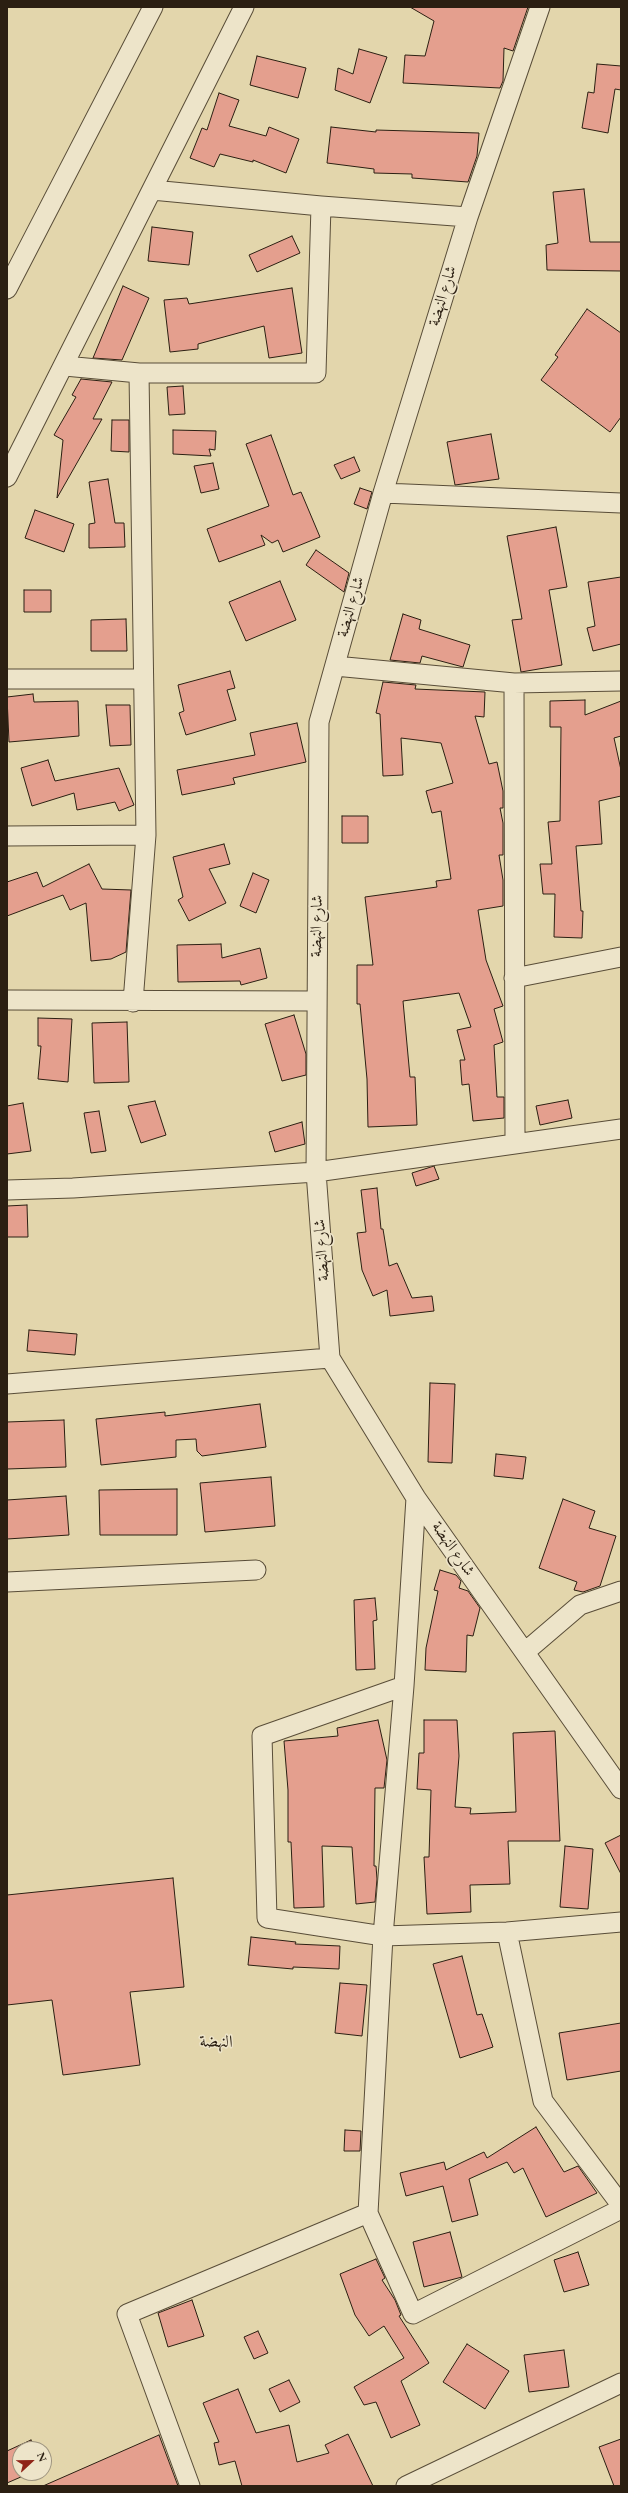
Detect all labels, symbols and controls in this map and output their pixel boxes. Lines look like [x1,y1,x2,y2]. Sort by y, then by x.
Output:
street label: شارع النهضة [425,263,461,329]
street label: شارع النهضة [333,574,369,640]
street label: شارع النهضة [307,895,327,957]
street label: شارع النهضة [310,1218,334,1282]
street label: شارع النهضة [427,1518,479,1580]
district label: النهضة [199,2032,233,2052]
north arrow [12,2441,52,2481]
text: N [34,2450,50,2464]

